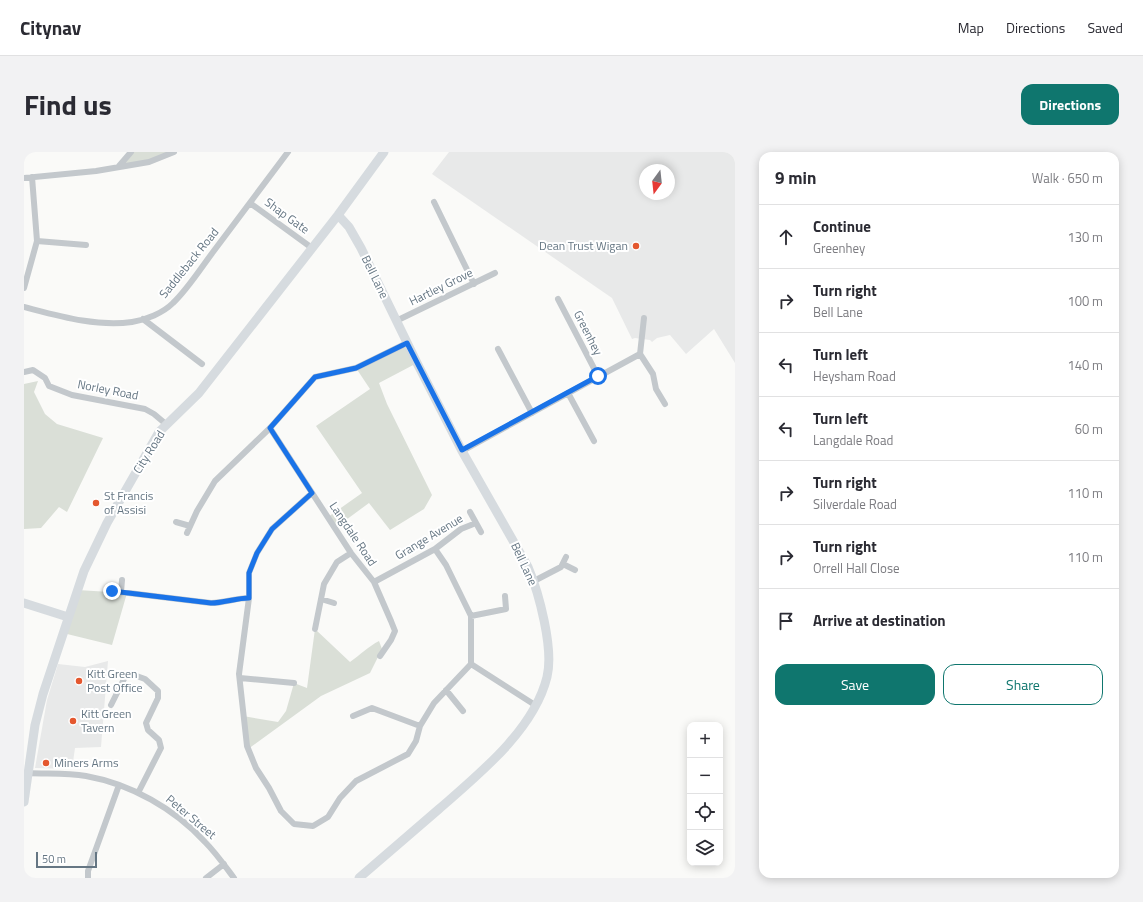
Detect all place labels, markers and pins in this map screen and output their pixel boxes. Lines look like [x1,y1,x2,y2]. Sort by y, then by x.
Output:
place label: Dean Trust Wigan [539,236,628,255]
marker: Dean Trust Wigan [631,241,641,251]
place label: St Francis of Assisi [104,486,154,519]
marker: St Francis of Assisi [91,498,101,508]
place label: Kitt Green Post Office [87,664,143,697]
marker: Kitt Green Post Office [74,676,84,686]
place label: Kitt Green Tavern [81,704,132,737]
marker: Kitt Green Tavern [68,716,78,726]
place label: Miners Arms [54,753,119,772]
marker: Miners Arms [41,758,51,768]

